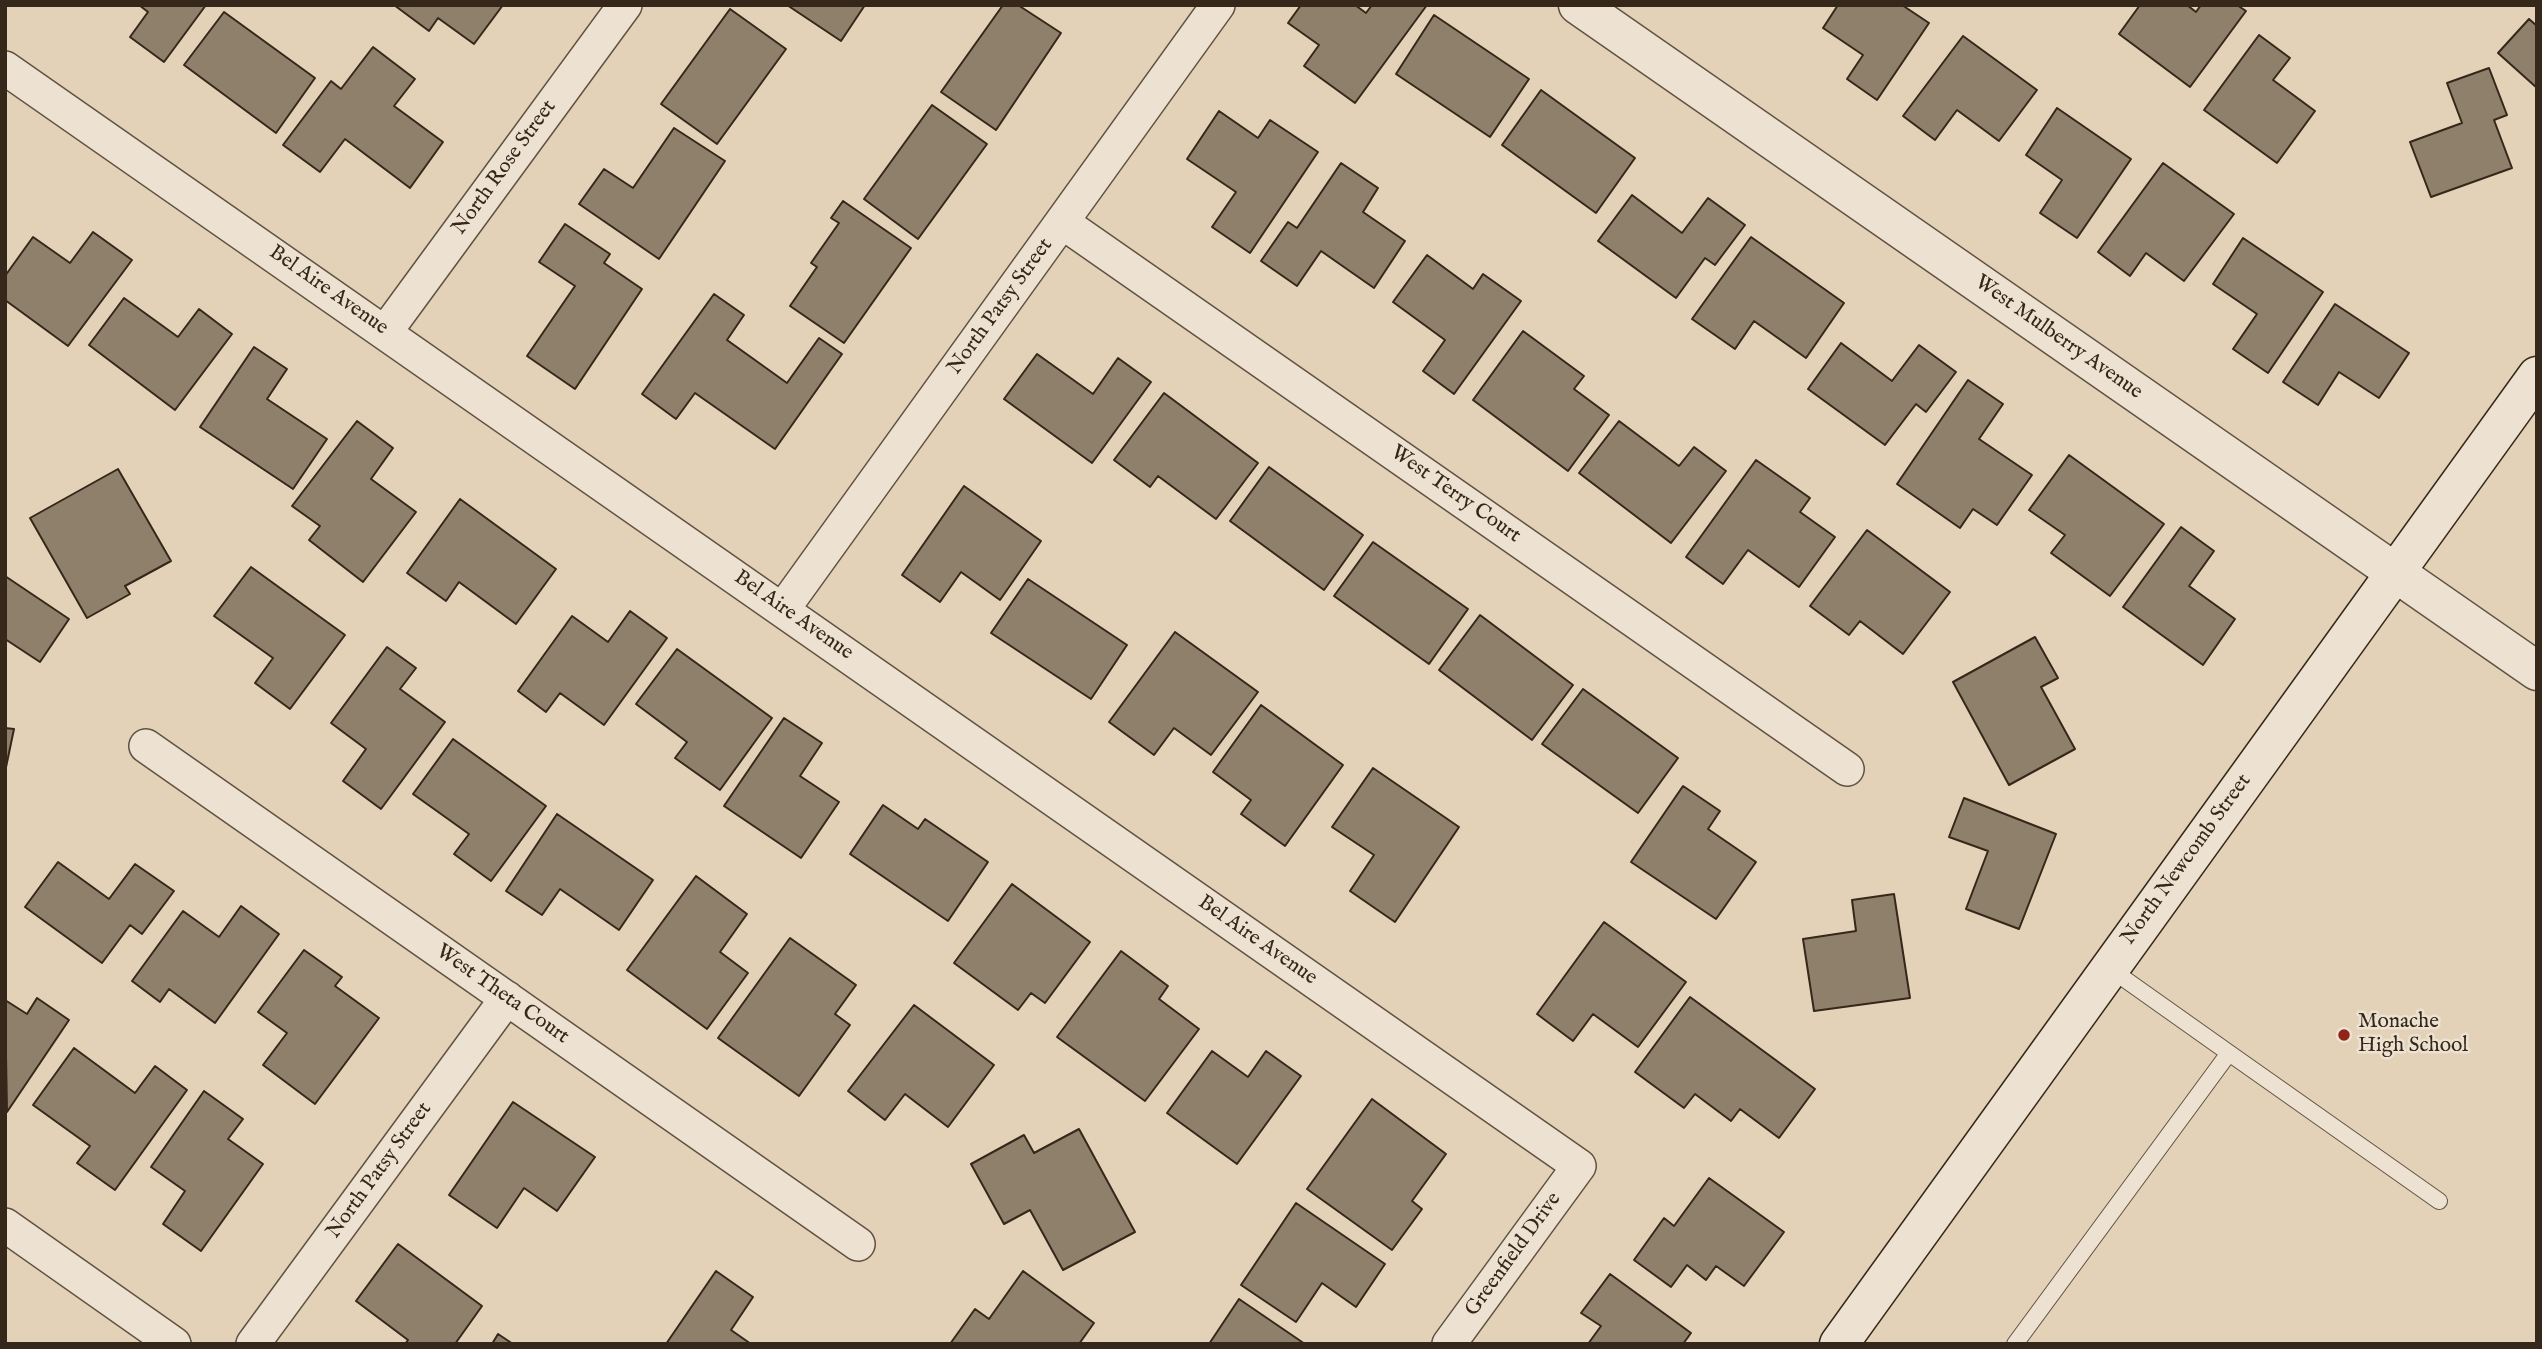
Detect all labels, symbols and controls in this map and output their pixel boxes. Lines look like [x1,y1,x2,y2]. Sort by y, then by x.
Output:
street label: North Rose Street [448,96,562,240]
street label: North Patsy Street [943,234,1059,380]
street label: Bel Aire Avenue [264,241,392,341]
street label: West Mulberry Avenue [1969,271,2147,405]
street label: West Terry Court [1385,441,1525,549]
street label: Bel Aire Avenue [729,566,857,666]
street label: North Newcomb Street [2117,770,2257,950]
street label: Bel Aire Avenue [1193,891,1321,991]
street label: West Theta Court [431,940,573,1050]
place label: Monache High School [2358,1010,2468,1060]
marker: Monache High School [2336,1027,2352,1043]
street label: North Patsy Street [322,1098,438,1244]
street label: Greenfield Drive [1461,1188,1567,1322]

